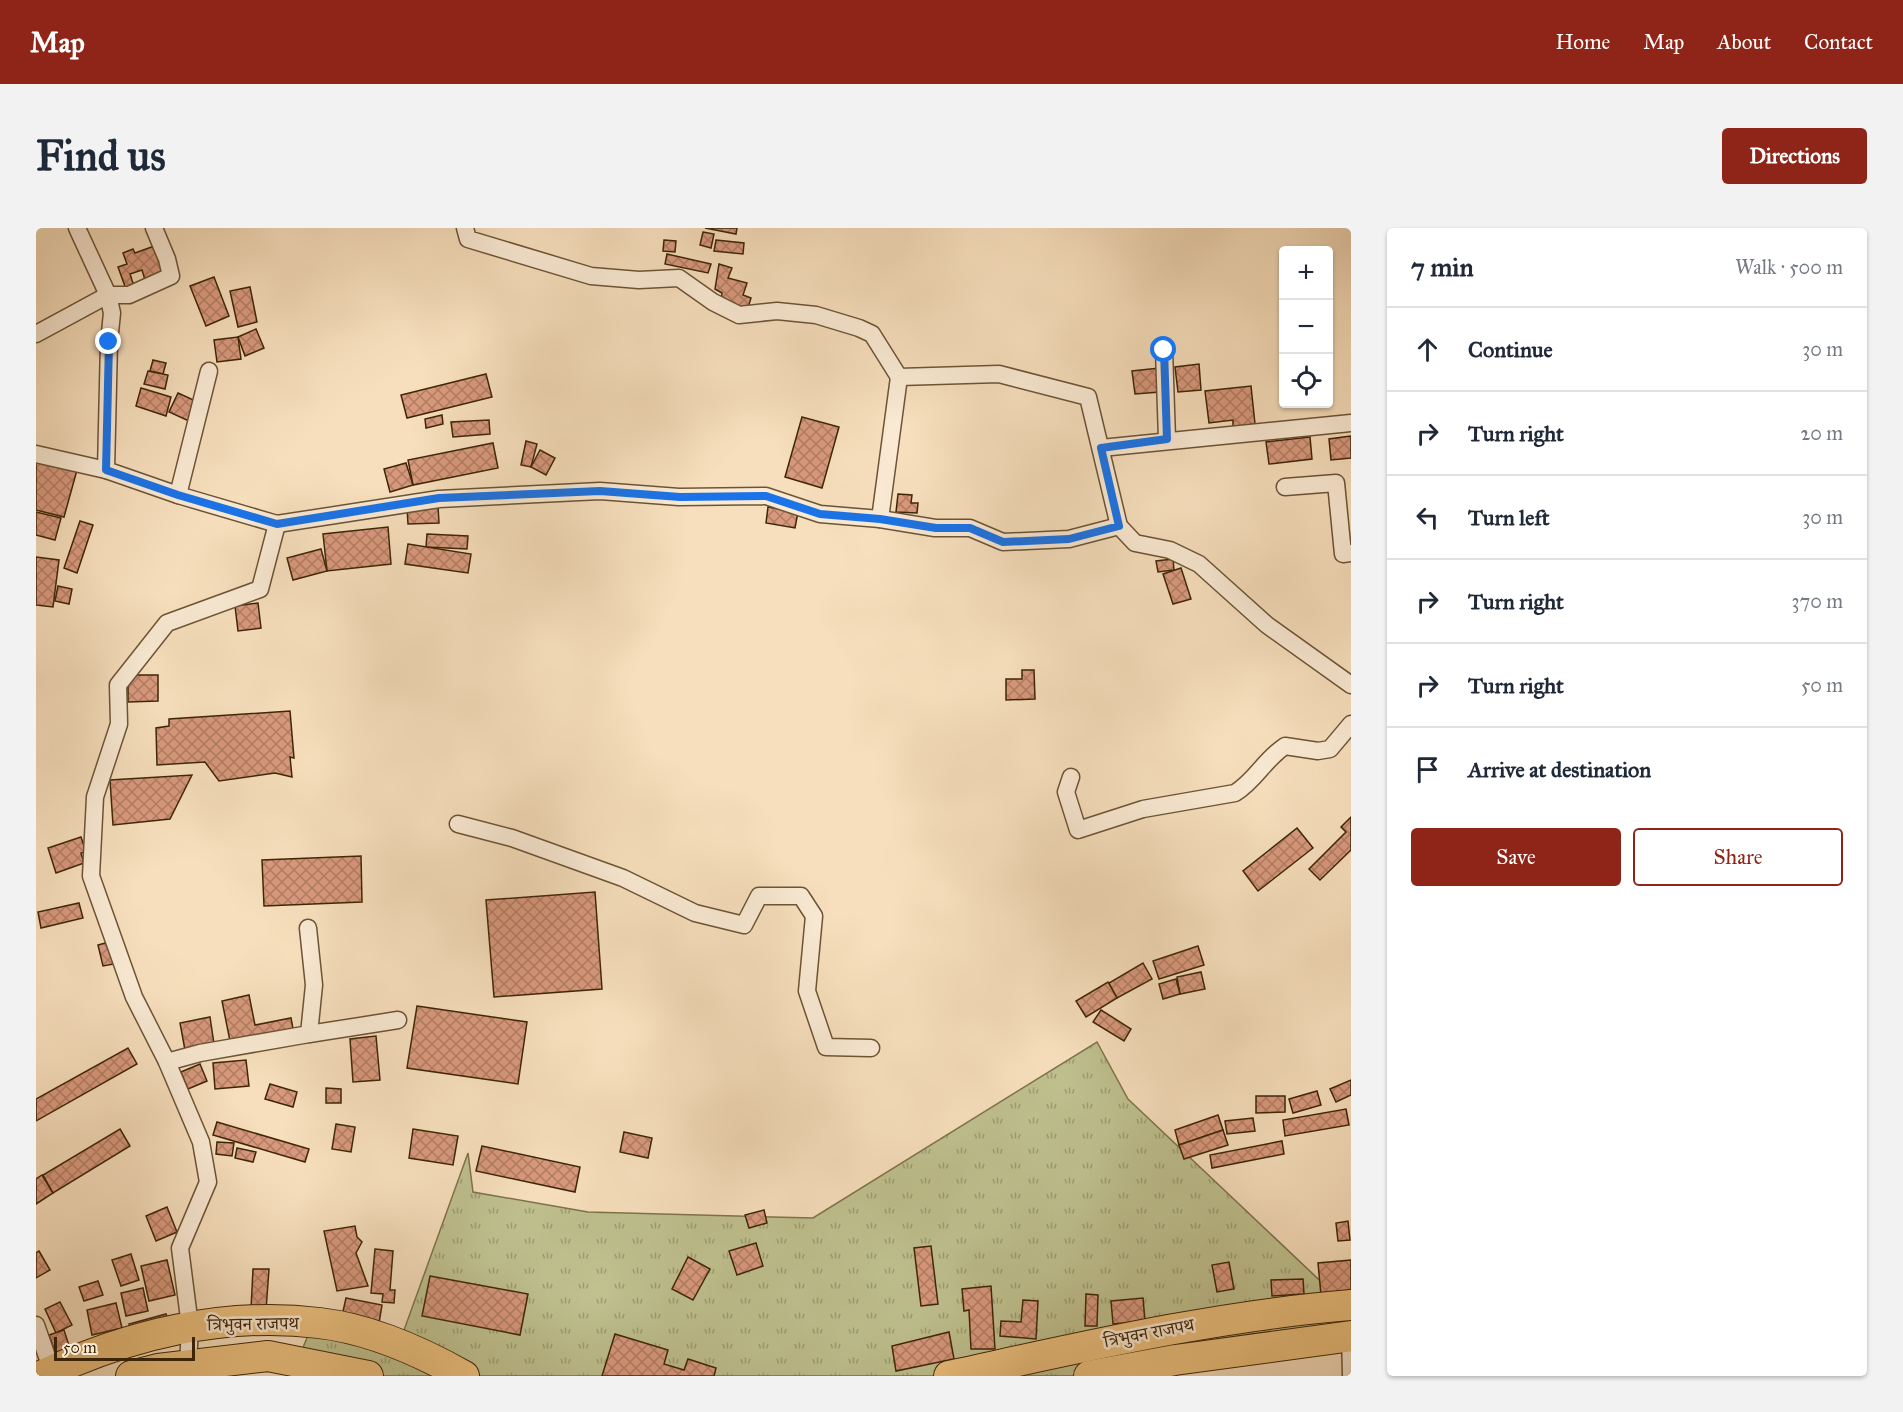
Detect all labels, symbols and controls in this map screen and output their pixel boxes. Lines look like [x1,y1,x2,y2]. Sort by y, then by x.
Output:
text: Map [30,25,85,60]
text: Home [1555,29,1610,55]
text: Map [1643,29,1684,55]
text: About [1717,29,1771,55]
text: Contact [1804,29,1873,55]
button: Directions [1722,128,1867,184]
text: Find us [36,130,166,182]
map controls [1279,246,1333,408]
button: + [1279,246,1333,300]
text: 7 min [1411,251,1474,283]
text: Walk · 500 m [1735,255,1843,279]
button: − [1279,300,1333,354]
route end [95,328,121,354]
icon: ahead [1411,333,1444,366]
route start [1150,336,1176,362]
text: Continue [1468,336,1553,363]
text: 30 m [1802,337,1843,361]
button: locate [1279,354,1333,408]
icon: right [1411,417,1444,450]
text: Turn right [1468,420,1564,447]
text: 20 m [1800,421,1843,445]
icon: left [1411,501,1444,534]
text: Turn left [1468,504,1550,531]
text: 30 m [1802,505,1843,529]
icon: right [1411,585,1444,618]
text: Turn right [1468,588,1564,615]
text: 370 m [1792,589,1843,613]
icon: right [1411,669,1444,702]
text: Turn right [1468,672,1564,699]
text: 50 m [1801,673,1843,697]
icon: arrive [1411,753,1444,786]
text: Arrive at destination [1468,756,1651,783]
button: Save [1411,828,1621,886]
button: Share [1633,828,1843,886]
street label: त्रिभुवन राजपथ [206,1312,301,1336]
street label: त्रिभुवन राजपथ [1101,1313,1198,1353]
scale bar [54,1334,195,1362]
text: 50 m [63,1338,97,1357]

